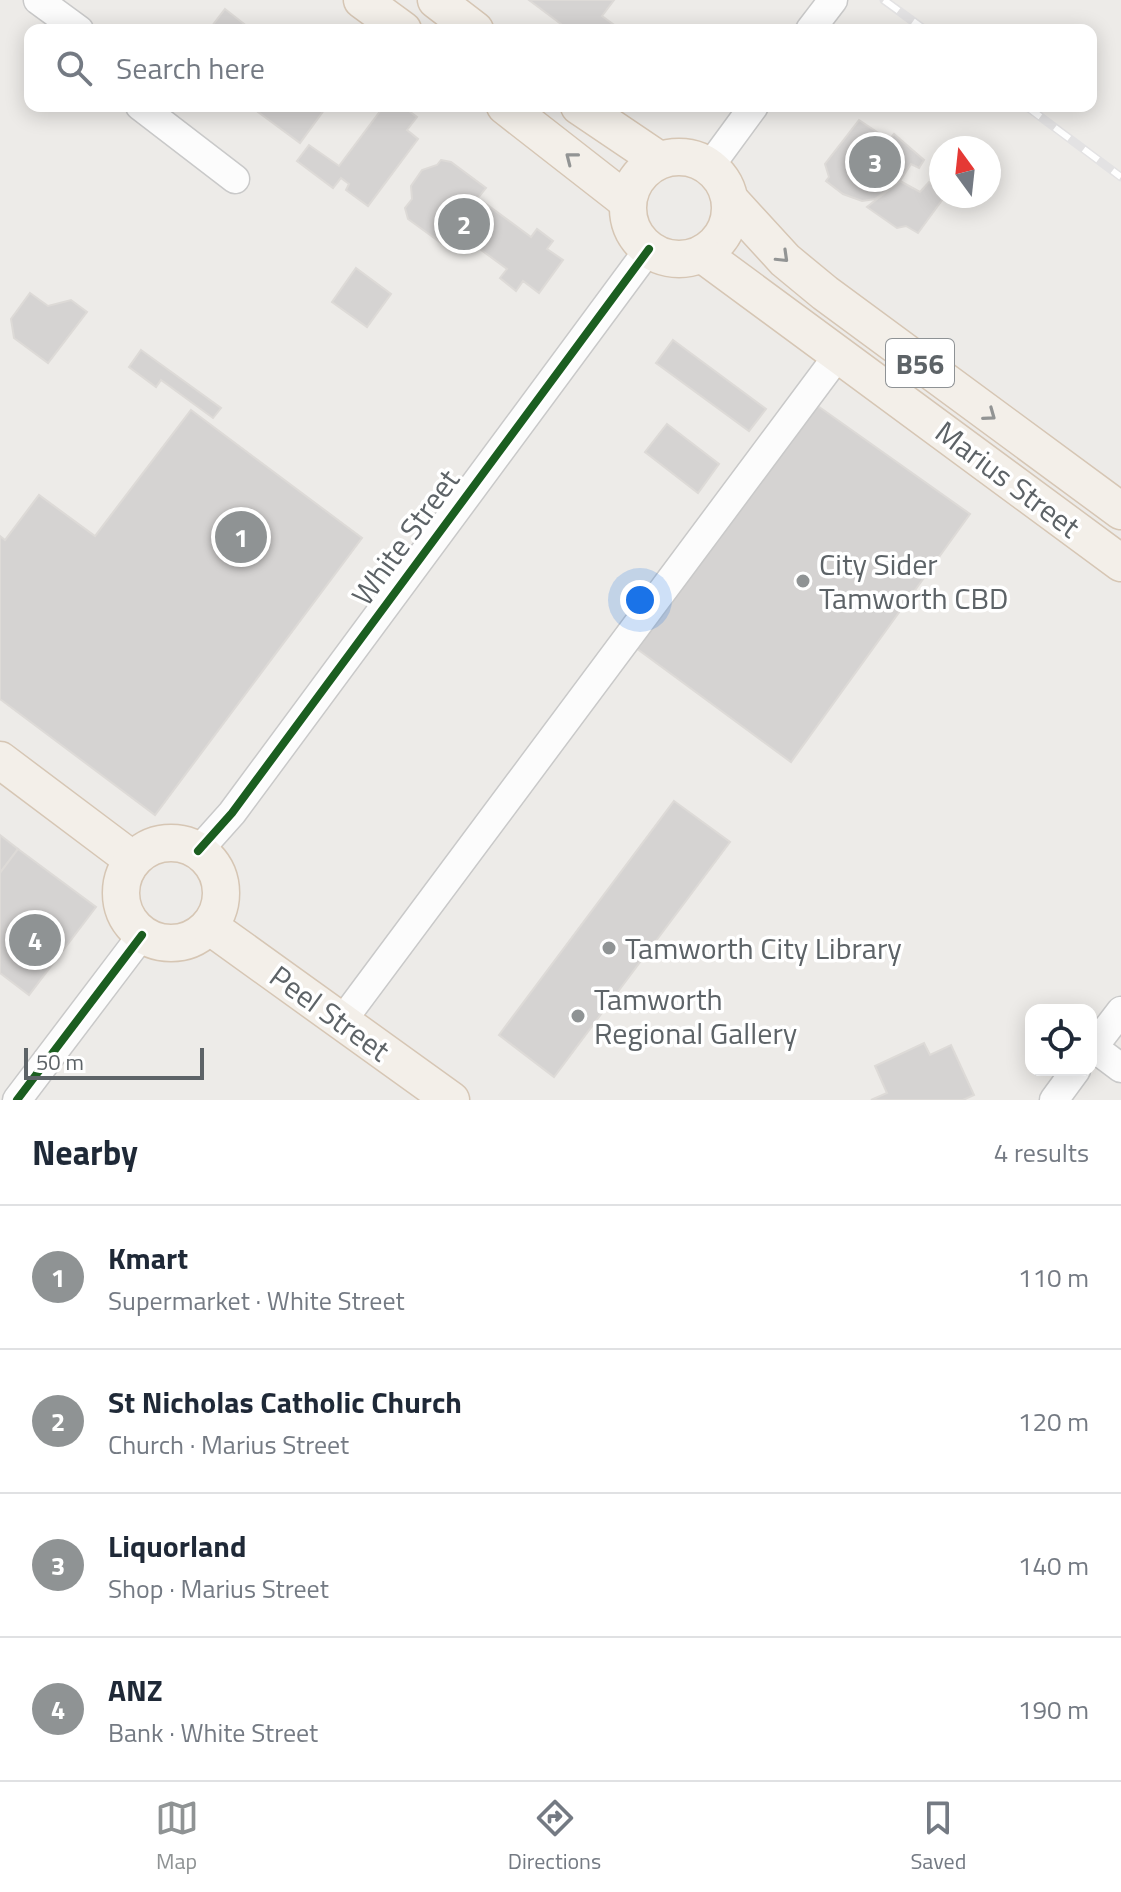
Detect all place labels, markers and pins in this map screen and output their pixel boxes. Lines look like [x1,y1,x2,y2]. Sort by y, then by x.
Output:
pin: 3 [849,132,901,192]
pin: 2 [438,194,490,254]
pin: 1 [215,507,267,567]
place label: City Sider Tamworth CBD [819,541,1008,621]
marker: City Sider Tamworth CBD [794,572,812,590]
pin: 4 [9,910,61,970]
place label: Tamworth City Library [625,925,902,971]
marker: Tamworth City Library [600,939,618,957]
place label: Tamworth Regional Gallery [594,976,797,1056]
marker: Tamworth Regional Gallery [569,1007,587,1025]

